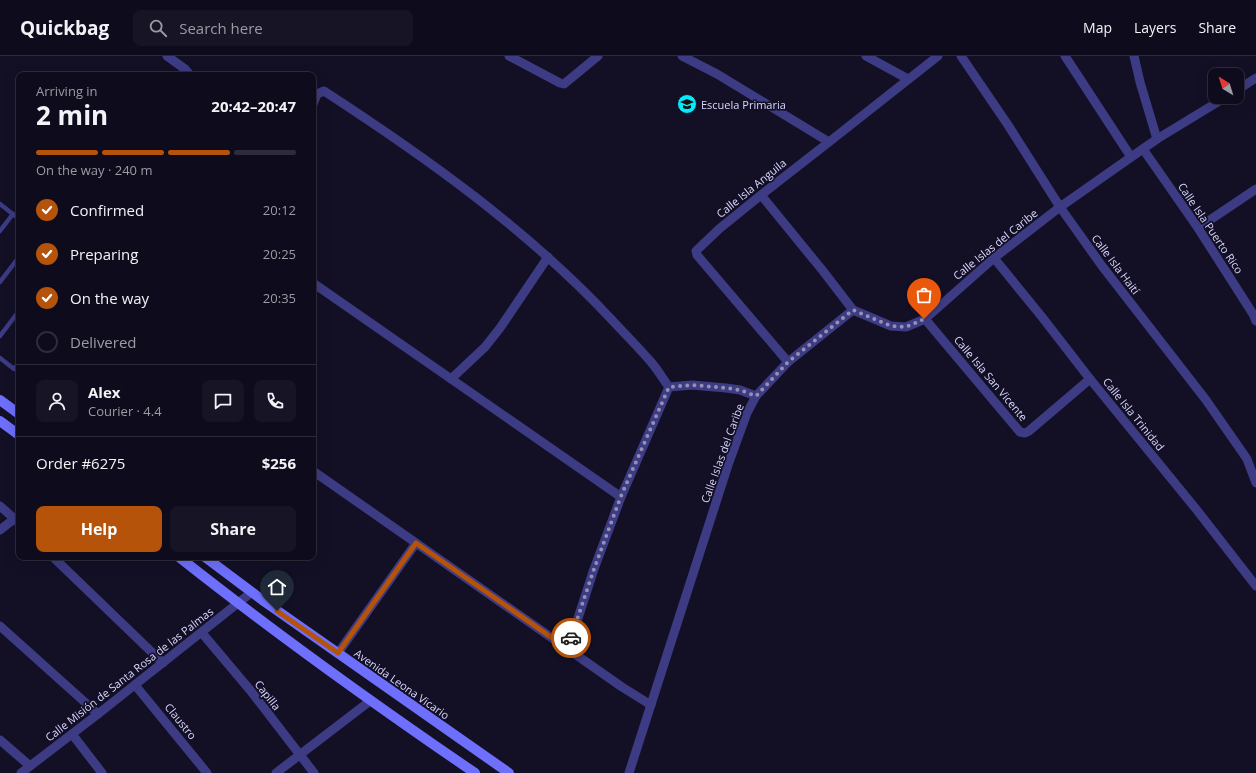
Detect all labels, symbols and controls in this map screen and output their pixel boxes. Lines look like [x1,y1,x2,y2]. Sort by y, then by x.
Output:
search box [133,10,413,46]
text: Quickbag [20,15,109,41]
icon: search [147,17,169,39]
text: Search here [179,18,263,38]
text: Map [1083,18,1112,37]
text: Layers [1134,18,1176,37]
text: Share [1198,18,1236,37]
north arrow [1208,68,1244,104]
map controls [1208,68,1244,104]
text: Arriving in [36,82,98,100]
school or university icon: Escuela Primaria [676,93,698,115]
text: 20:42–20:47 [211,96,296,116]
text: 2 min [36,97,108,133]
place label: Escuela Primaria [701,97,786,112]
street label: Calle Isla Anguila [713,155,789,221]
text: On the way · 240 m [36,161,152,179]
street label: Calle Isla Puerto Rico [1175,180,1247,277]
icon: check [36,199,58,221]
text: Confirmed [70,200,144,220]
text: 20:12 [263,201,296,219]
street label: Calle Islas del Caribe [950,205,1040,283]
street label: Calle Isla Haití [1089,231,1144,297]
icon: check [36,243,58,265]
text: Preparing [70,244,138,264]
text: 20:25 [263,245,296,263]
pin [907,278,941,319]
icon: bag [913,284,935,306]
icon: check [36,287,58,309]
text: On the way [70,288,149,308]
text: 20:35 [263,289,296,307]
text: Delivered [70,332,137,352]
street label: Calle Isla San Vicente [951,332,1031,424]
street label: Calle Isla Trinidad [1100,374,1168,454]
button: person [36,380,78,422]
button: chat [202,380,244,422]
button: phone [254,380,296,422]
text: Alex [88,382,120,402]
street label: Calle Islas del Caribe [697,401,747,505]
text: Courier · 4.4 [88,402,162,420]
text: Order #6275 [36,453,125,473]
text: $256 [262,453,296,473]
button: Help [36,506,162,552]
button: Share [170,506,296,552]
pin [260,570,294,611]
icon: home [266,576,288,598]
street label: Calle Misión de Santa Rosa de las Palmas [42,604,216,744]
courier [551,618,591,658]
icon: car [560,627,582,649]
street label: Avenida Leona Vicario [352,646,453,723]
street label: Capilla [252,677,284,713]
street label: Claustro [162,700,201,743]

